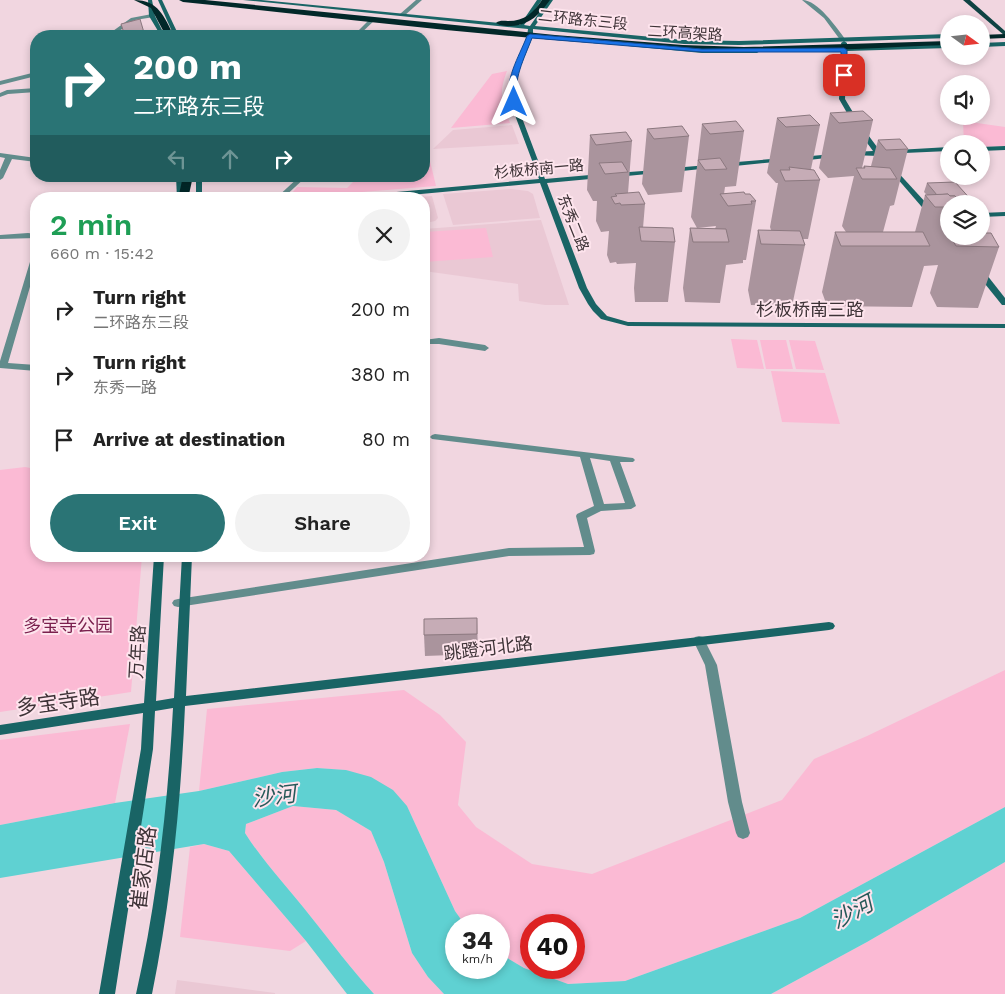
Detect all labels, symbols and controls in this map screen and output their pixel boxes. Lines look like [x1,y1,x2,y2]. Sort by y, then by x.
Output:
street label: 二环路东三段 [537,6,629,34]
north arrow [940,15,990,65]
map controls [940,15,990,245]
street label: 二环高架路 [647,22,723,44]
text: 200 m [133,46,242,88]
icon: right [50,50,115,115]
pin [823,54,865,96]
icon: arrive [830,61,858,89]
position arrow [487,75,539,127]
button: sound [940,75,990,125]
text: 二环路东三段 [133,94,265,119]
button: search [940,135,990,185]
icon: left [163,145,191,173]
icon: ahead [216,145,244,173]
icon: right [269,145,297,173]
street label: 杉板桥南一路 [493,156,585,182]
street label: 东秀二路 [553,192,593,254]
button: layers [940,195,990,245]
text: 2 min [50,207,132,242]
button: close [358,209,410,261]
text: 660 m · 15:42 [50,244,154,263]
text: Turn right [93,286,186,309]
icon: right [50,296,78,324]
text: 200 m [351,298,410,321]
street label: 杉板桥南三路 [756,299,864,320]
text: 二环路东三段 [93,313,189,332]
text: Turn right [93,351,186,374]
icon: right [50,361,78,389]
text: 380 m [351,363,410,386]
text: 东秀一路 [93,378,157,397]
icon: arrive [50,426,78,454]
text: Arrive at destination [93,428,285,451]
text: 80 m [362,428,410,451]
button: Exit [50,494,225,552]
button: Share [235,494,410,552]
park label: 多宝寺公园 [23,615,113,636]
street label: 万年路 [125,624,149,680]
street label: 跳蹬河北路 [442,632,534,664]
street label: 多宝寺路 [15,684,101,720]
water label: 沙河 [251,780,301,811]
street label: 崔家店路 [125,825,161,911]
water label: 沙河 [827,889,881,933]
speed limit sign: 40 [520,914,585,979]
text: 34 [462,926,493,955]
text: km/h [462,952,493,966]

